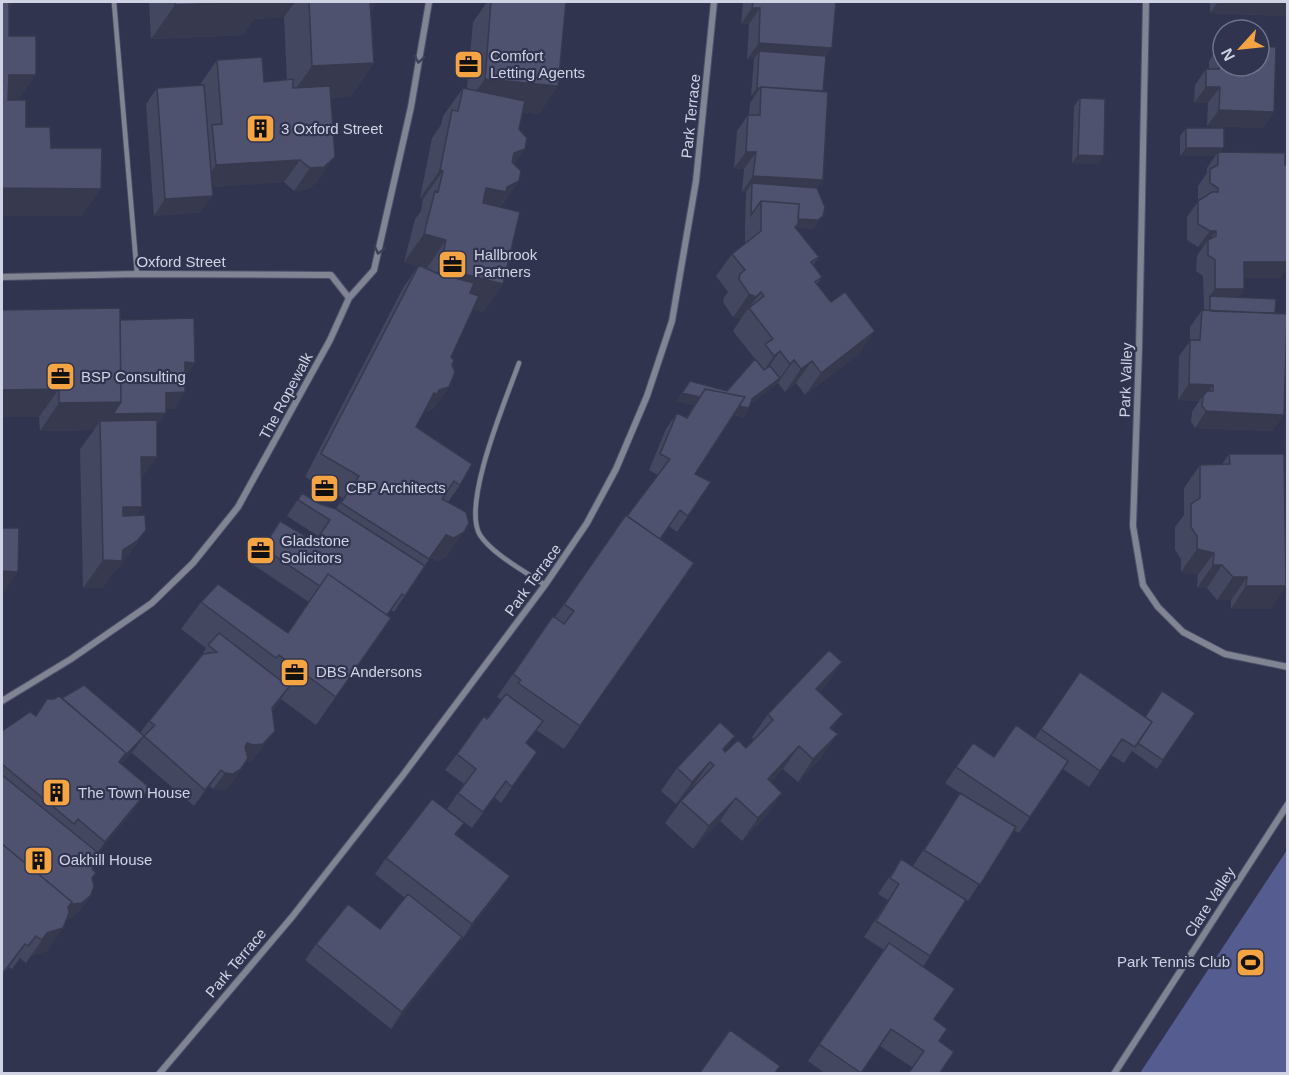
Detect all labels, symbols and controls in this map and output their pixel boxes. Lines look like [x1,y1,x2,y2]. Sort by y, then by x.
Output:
north arrow [1211,18,1271,78]
text: N [1218,46,1238,64]
place label: Comfort Letting Agents [490,47,585,81]
office icon: Comfort Letting Agents [453,49,485,81]
one-way arrow [414,55,426,64]
street label: Park Terrace [678,73,703,159]
building icon: 3 Oxford Street [244,113,276,145]
place label: 3 Oxford Street [281,120,384,137]
one-way arrow [373,245,386,255]
place label: Hallbrook Partners [474,246,538,280]
office icon: Hallbrook Partners [437,248,469,280]
street label: Oxford Street [136,253,226,270]
street label: Park Valley [1116,342,1135,418]
street label: The Ropewalk [256,349,316,442]
office icon: BSP Consulting [44,361,76,393]
place label: BSP Consulting [81,368,186,385]
office icon: CBP Architects [309,472,341,504]
place label: CBP Architects [346,479,446,496]
place label: Gladstone Solicitors [281,532,349,566]
office icon: Gladstone Solicitors [244,534,276,566]
street label: Park Terrace [501,540,564,619]
office icon: DBS Andersons [279,656,311,688]
place label: DBS Andersons [316,663,422,680]
building icon: The Town House [41,777,73,809]
place label: The Town House [78,784,190,801]
building icon: Oakhill House [22,844,54,876]
place label: Oakhill House [59,851,152,868]
street label: Clare Valley [1181,863,1239,940]
street label: Park Terrace [202,925,269,1001]
sports icon: Park Tennis Club [1235,946,1267,978]
place label: Park Tennis Club [1117,953,1230,970]

